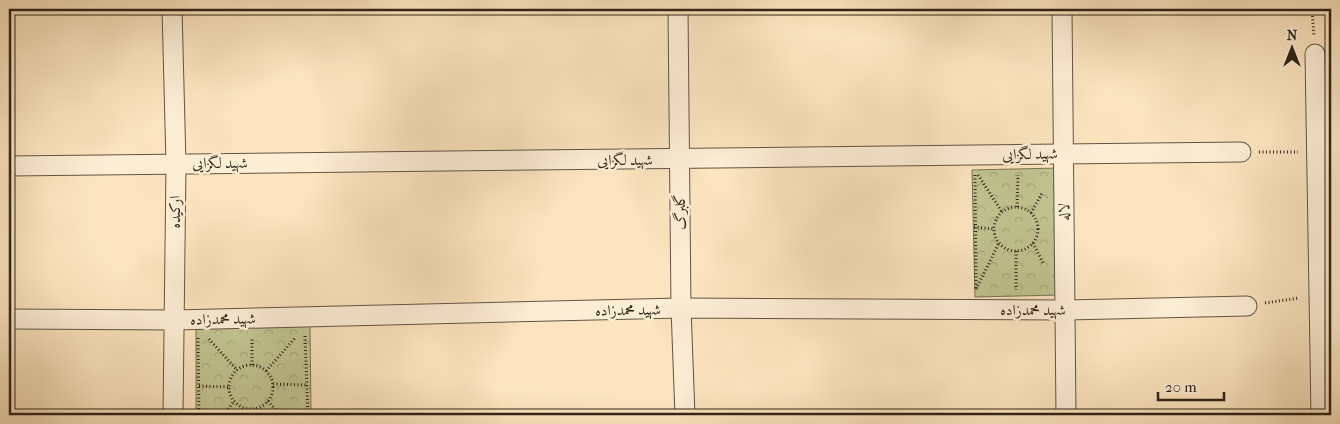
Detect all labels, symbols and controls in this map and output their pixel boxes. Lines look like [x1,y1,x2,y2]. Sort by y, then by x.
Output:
north arrow [1268,22,1318,72]
text: N [1287,27,1298,44]
street label: شهید لگزایی [1002,145,1058,164]
street label: شهید لگزایی [597,151,653,170]
street label: شهید لگزایی [192,154,248,173]
street label: گلبرگ [671,194,689,230]
street label: ارکیده [166,195,184,229]
street label: لاله [1055,203,1073,221]
street label: شهید محمدزاده [595,300,661,321]
street label: شهید محمدزاده [1000,301,1066,320]
street label: شهید محمدزاده [190,309,256,330]
scale bar [1158,369,1224,401]
text: 20 m [1165,378,1197,396]

